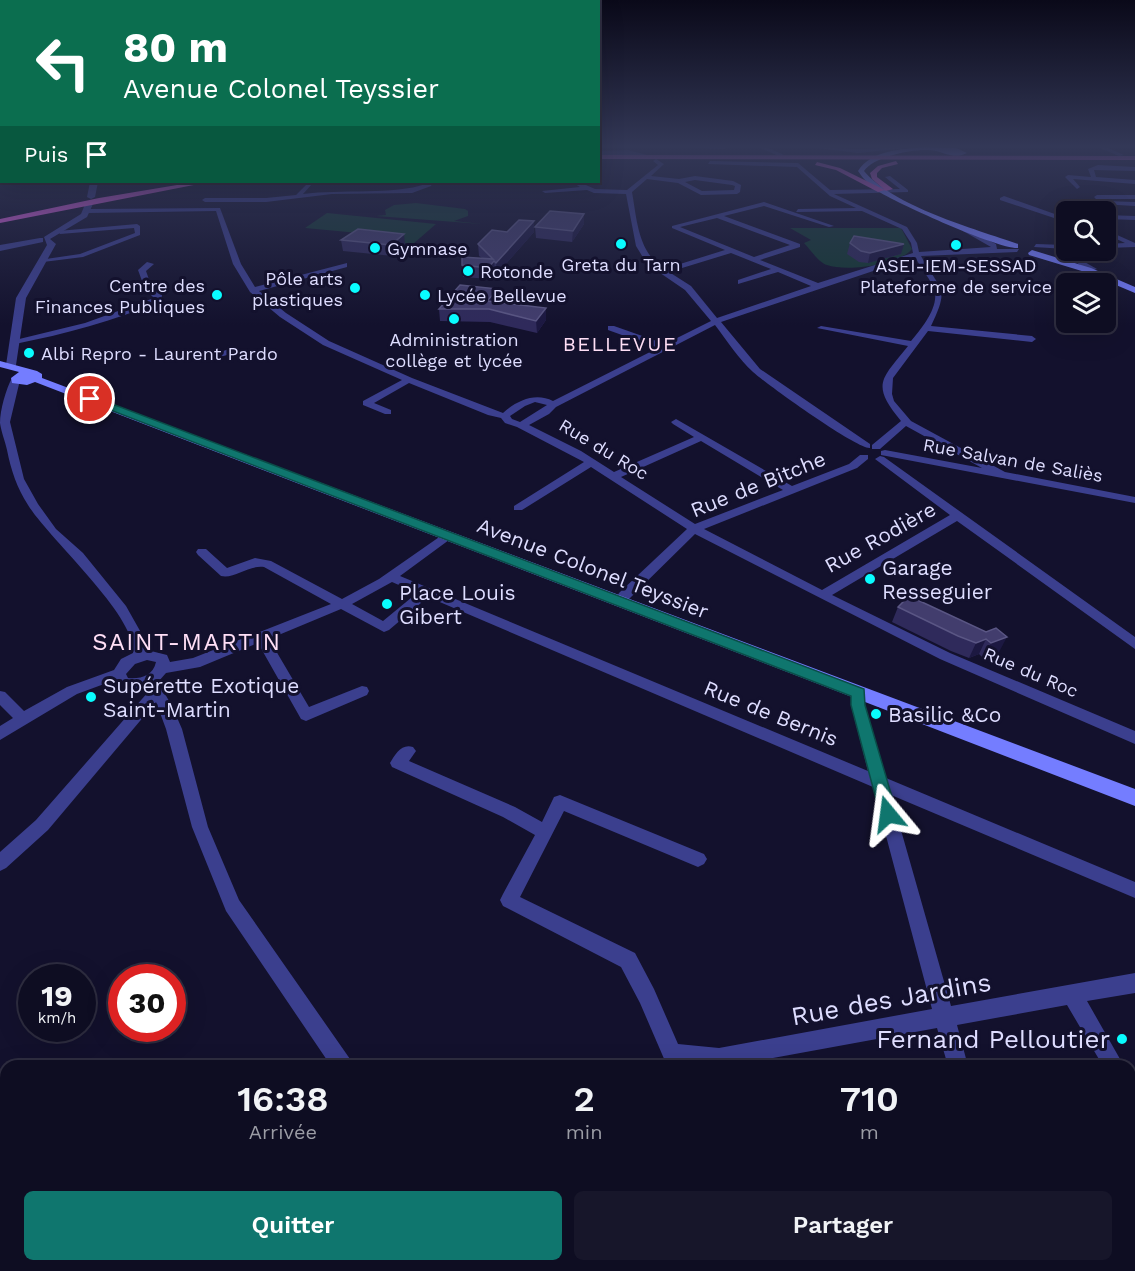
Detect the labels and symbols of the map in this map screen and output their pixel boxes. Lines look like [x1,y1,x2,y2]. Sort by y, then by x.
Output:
marker: Greta du Tarn [614,237,628,251]
place label: Gymnase [387,238,468,259]
marker: ASEI-IEM-SESSAD Plateforme de service [949,238,963,252]
marker: Gymnase [368,241,382,255]
place label: Greta du Tarn [561,254,681,275]
place label: ASEI-IEM-SESSAD Plateforme de service [860,255,1052,297]
place label: Rotonde [480,261,553,282]
marker: Rotonde [461,264,475,278]
place label: Pôle arts plastiques [252,268,343,310]
place label: Centre des Finances Publiques [35,275,205,317]
marker: Pôle arts plastiques [348,281,362,295]
place label: Lycée Bellevue [437,285,567,306]
marker: Centre des Finances Publiques [210,288,224,302]
marker: Lycée Bellevue [418,288,432,302]
marker: Administration collège et lycée [447,312,461,326]
place label: Administration collège et lycée [385,329,523,371]
district label: BELLEVUE [563,332,677,356]
place label: Albi Repro - Laurent Pardo [41,343,278,364]
marker: Albi Repro - Laurent Pardo [22,346,36,360]
pin [64,373,115,424]
street label: Rue du Roc [556,414,652,484]
street label: Rue Salvan de Saliès [921,434,1105,486]
street label: Rue de Bitche [687,446,829,522]
street label: Rue Rodière [820,496,940,578]
street label: Avenue Colonel Teyssier [474,512,713,624]
place label: Garage Resseguier [882,555,993,604]
marker: Garage Resseguier [863,572,877,586]
place label: Place Louis Gibert [399,580,516,629]
marker: Place Louis Gibert [380,597,394,611]
district label: SAINT-MARTIN [92,628,282,656]
street label: Rue du Roc [981,643,1081,701]
place label: Supérette Exotique Saint-Martin [103,673,299,722]
street label: Rue de Bernis [700,675,842,751]
marker: Supérette Exotique Saint-Martin [84,690,98,704]
place label: Basilic &Co [888,702,1001,727]
marker: Basilic &Co [869,707,883,721]
position arrow [856,782,920,846]
speed limit sign: 30 [108,964,186,1042]
street label: Rue des Jardins [789,967,993,1031]
place label: Fernand Pelloutier [876,1024,1110,1054]
marker: Fernand Pelloutier [1115,1032,1129,1046]

